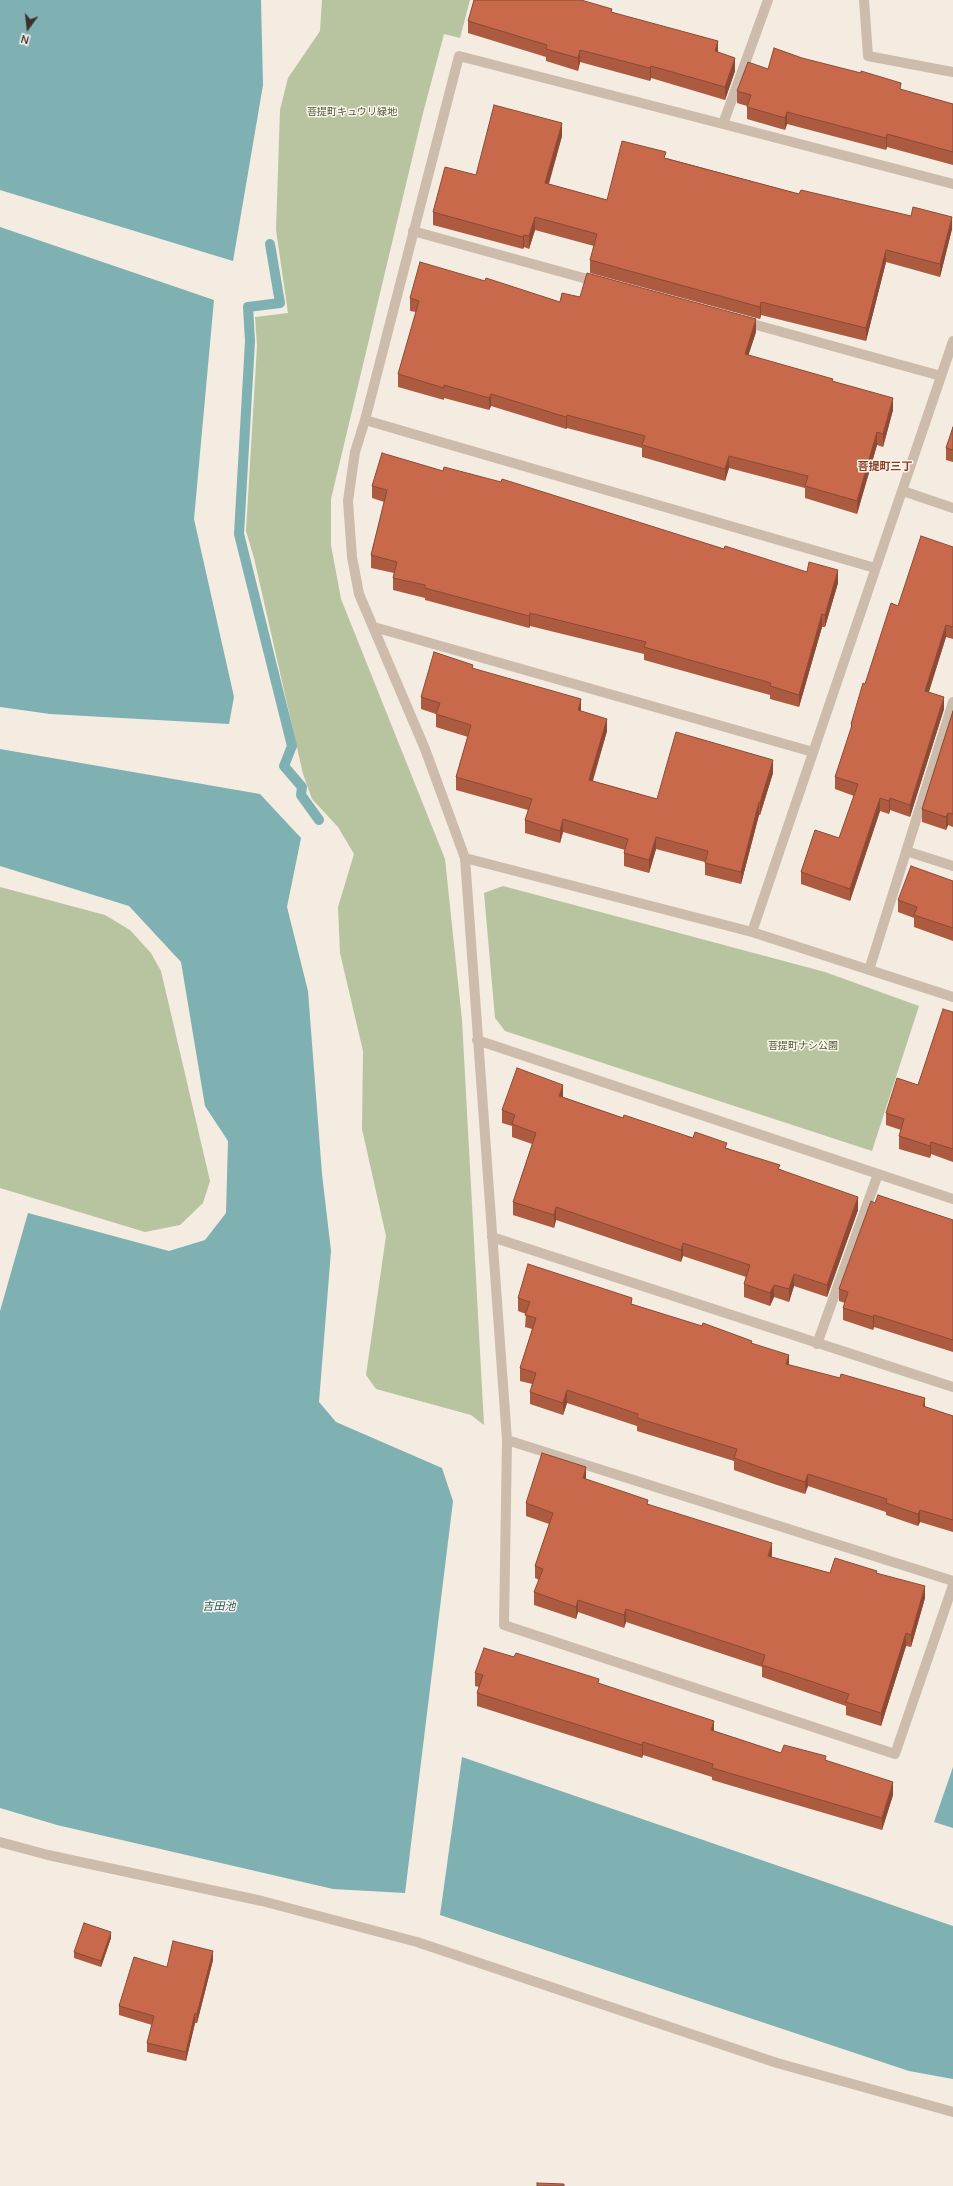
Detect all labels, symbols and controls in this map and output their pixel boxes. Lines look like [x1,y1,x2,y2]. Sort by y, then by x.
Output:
north arrow [8,8,48,48]
text: N [19,32,31,48]
park label: 菩提町キュウリ緑地 [307,106,397,118]
district label: 菩提町三丁 [858,460,912,474]
park label: 菩提町ナシ公園 [768,1040,838,1052]
water label: 吉田池 [203,1600,235,1614]

